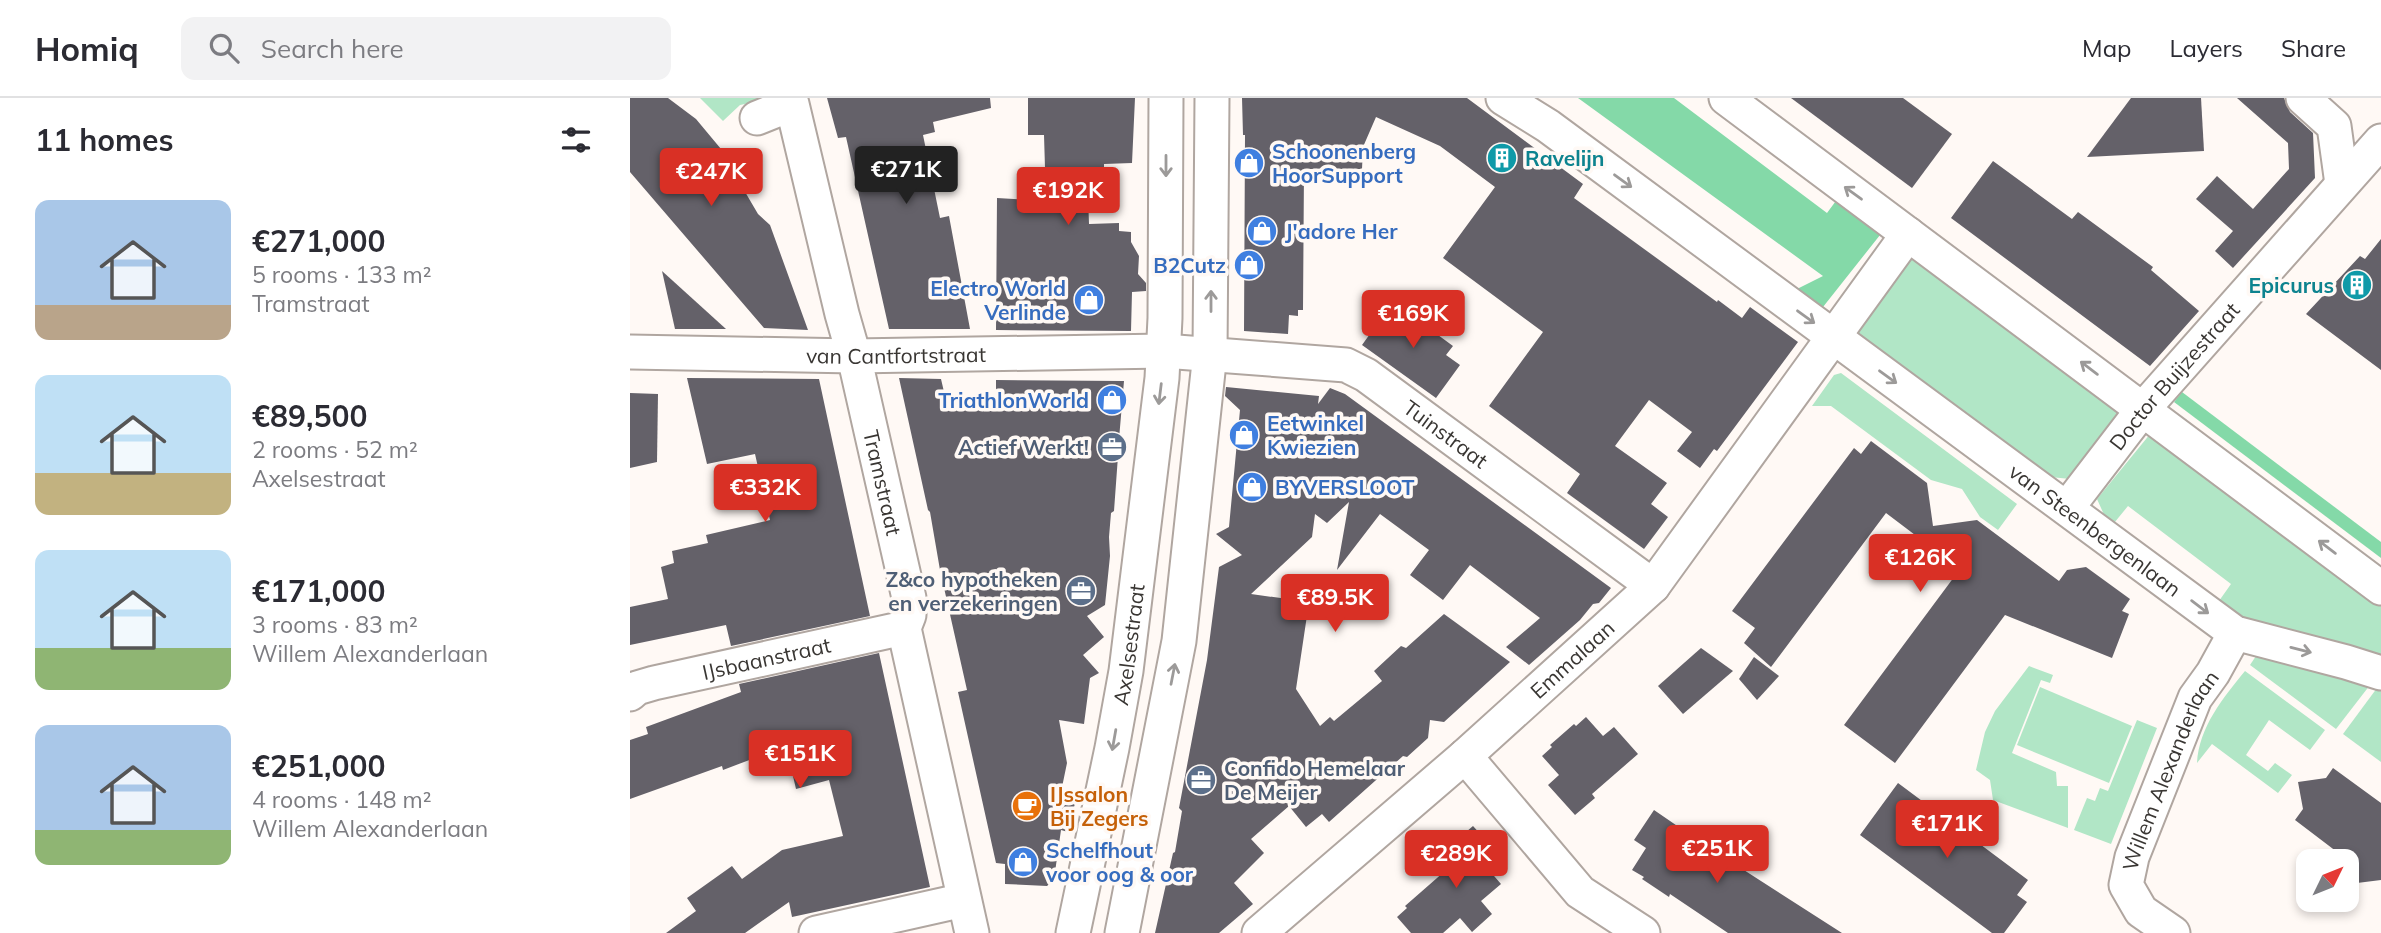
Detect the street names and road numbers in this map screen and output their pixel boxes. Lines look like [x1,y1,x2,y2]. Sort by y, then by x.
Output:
street label: Doctor Buijzestraat [2103,297,2245,455]
street label: van Cantfortstraat [806,341,986,369]
street label: Tuinstraat [1398,394,1493,473]
street label: Tramstraat [858,427,907,538]
street label: van Steenbergenlaan [2004,458,2186,602]
street label: Axelsestraat [1107,582,1150,707]
street label: Emmalaan [1525,614,1620,704]
street label: IJsbaanstraat [700,632,833,685]
street label: Willem Alexanderlaan [2116,665,2224,873]

